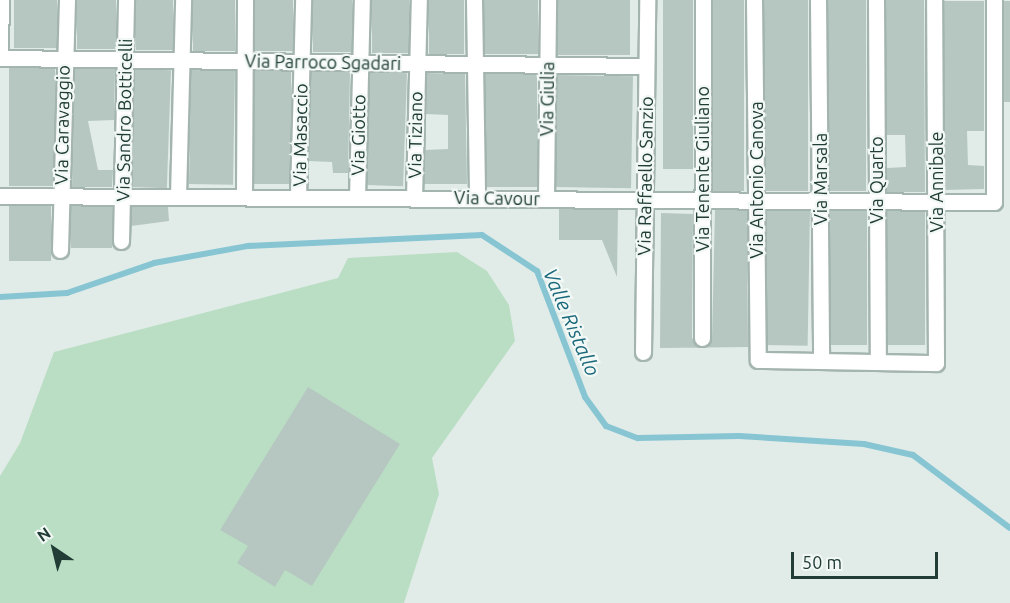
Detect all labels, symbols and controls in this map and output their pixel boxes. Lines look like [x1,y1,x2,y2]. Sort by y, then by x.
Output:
street label: Via Sandro Botticelli [112,38,136,202]
street label: Via Parroco Sgadari [244,50,402,74]
street label: Via Giulia [536,61,558,137]
street label: Via Caravaggio [50,65,74,185]
street label: Via Masaccio [288,83,312,187]
street label: Via Tenente Giuliano [691,86,713,252]
street label: Via Tiziano [403,91,427,179]
street label: Via Giotto [346,94,370,176]
street label: Via Raffaello Sanzio [633,96,657,256]
street label: Via Antonio Canova [745,101,767,259]
street label: Via Annibale [925,132,947,232]
street label: Via Marsala [809,133,831,225]
street label: Via Quarto [865,136,887,224]
street label: Via Cavour [454,186,540,210]
water label: Valle Ristallo [539,265,605,379]
north arrow [24,519,84,579]
text: N [34,523,54,545]
scale bar [794,540,941,578]
text: 50 m [802,552,842,572]

